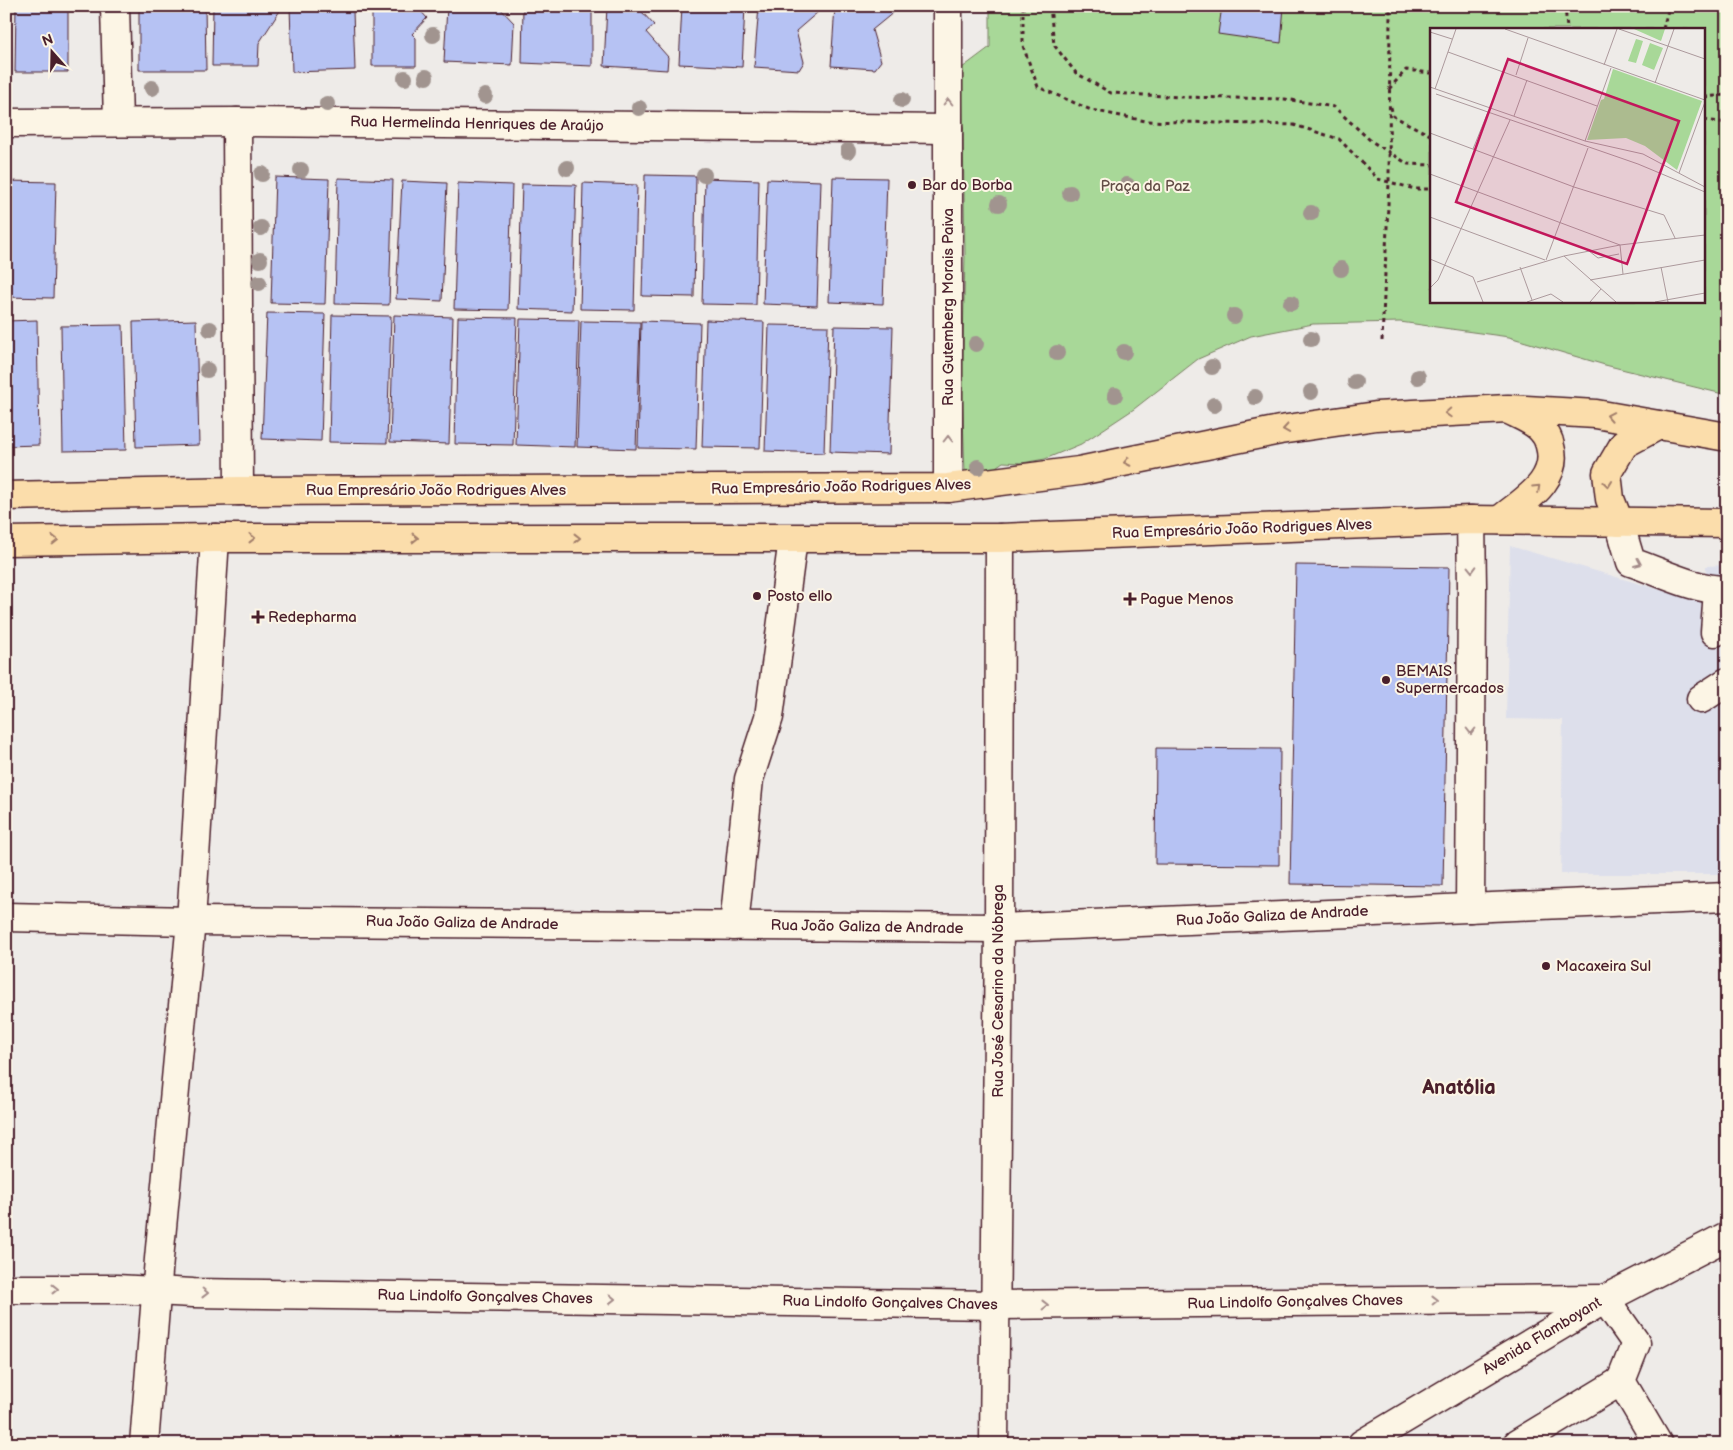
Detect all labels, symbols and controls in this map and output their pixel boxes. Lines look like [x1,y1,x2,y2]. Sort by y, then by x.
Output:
north arrow [28,28,78,78]
inset map [1430,28,1706,302]
text: N [40,30,56,50]
one-way arrow [943,97,953,105]
street label: Rua Hermelinda Henriques de Araújo [350,112,604,136]
place label: Bar do Borba [922,176,1013,195]
park label: Praça da Paz [1100,177,1190,196]
marker: Bar do Borba [906,179,918,191]
street label: Rua Gutemberg Morais Paiva [939,208,958,406]
one-way arrow [1443,407,1451,418]
one-way arrow [1605,412,1614,422]
one-way arrow [1282,423,1290,434]
one-way arrow [943,435,953,442]
one-way arrow [1123,456,1132,466]
street label: Rua Empresário João Rodrigues Alves [711,475,972,499]
one-way arrow [1602,480,1613,488]
street label: Rua Empresário João Rodrigues Alves [306,481,567,500]
one-way arrow [1531,485,1540,494]
street label: Rua Empresário João Rodrigues Alves [1112,515,1373,543]
one-way arrow [249,533,257,543]
one-way arrow [412,533,419,543]
one-way arrow [574,533,582,543]
one-way arrow [52,535,59,545]
one-way arrow [1633,557,1642,567]
one-way arrow [1467,566,1477,573]
place label: Posto ello [767,587,833,606]
marker: Posto ello [751,590,763,602]
place label: Pague Menos [1140,590,1234,609]
marker: Pague Menos [1124,593,1136,605]
place label: Redepharma [268,608,357,627]
marker: Redepharma [252,611,264,623]
place label: BEMAIS Supermercados [1396,662,1504,698]
marker: BEMAIS Supermercados [1380,674,1392,686]
one-way arrow [1466,728,1476,736]
street label: Rua José Cesarino da Nóbrega [989,884,1008,1098]
street label: Rua João Galiza de Andrade [1175,901,1369,931]
street label: Rua João Galiza de Andrade [365,912,559,934]
street label: Rua João Galiza de Andrade [770,916,964,938]
place label: Macaxeira Sul [1556,957,1651,976]
marker: Macaxeira Sul [1540,960,1552,972]
district label: Anatólia [1421,1076,1496,1100]
one-way arrow [52,1284,59,1294]
street label: Rua Lindolfo Gonçalves Chaves [377,1286,593,1308]
one-way arrow [202,1288,209,1298]
street label: Rua Lindolfo Gonçalves Chaves [1187,1291,1403,1313]
street label: Rua Lindolfo Gonçalves Chaves [782,1292,998,1314]
street label: Avenida Flamboyant [1479,1293,1605,1379]
one-way arrow [609,1294,617,1304]
one-way arrow [1431,1295,1439,1305]
one-way arrow [1041,1300,1049,1310]

